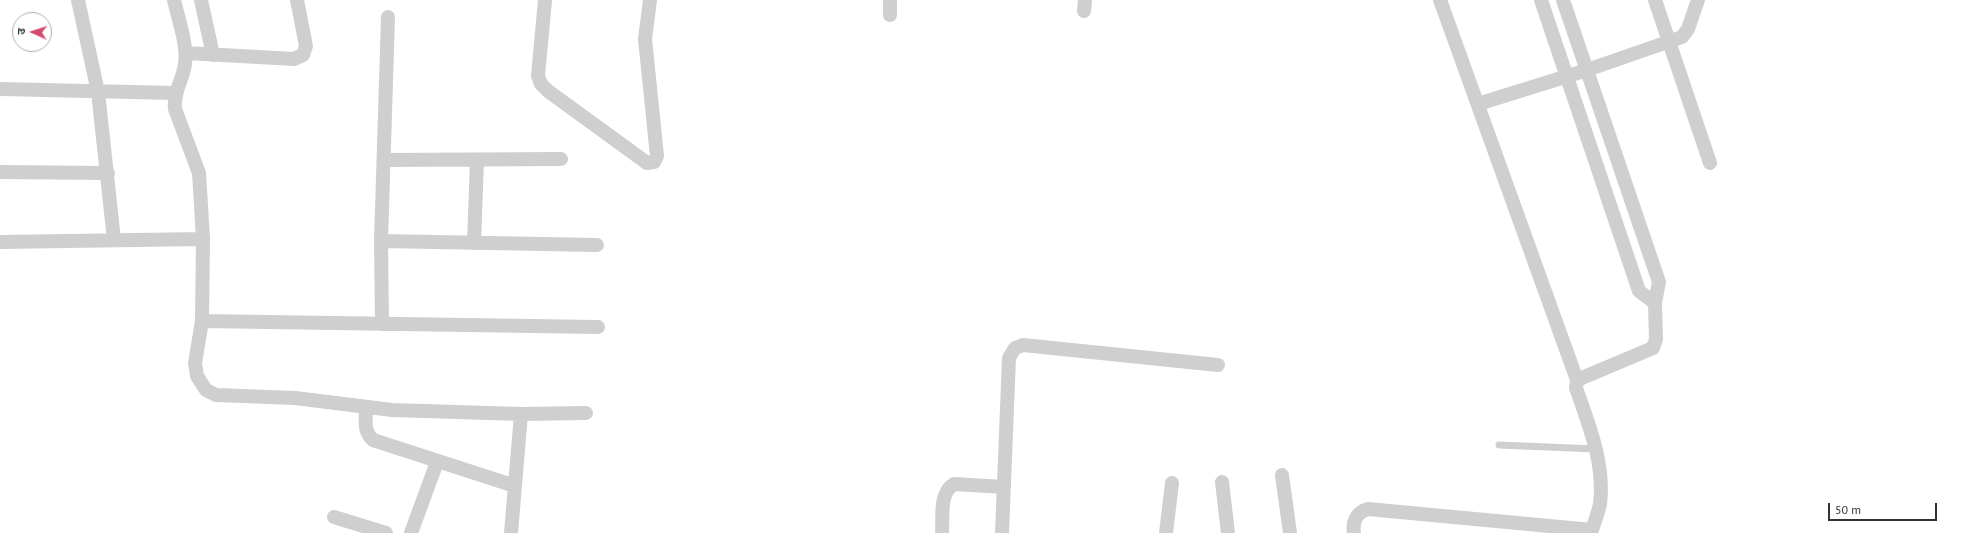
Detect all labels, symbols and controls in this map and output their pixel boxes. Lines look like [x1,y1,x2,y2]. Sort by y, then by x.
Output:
north arrow [12,12,52,52]
text: उ [14,28,28,35]
scale bar [1830,495,1939,521]
text: 50 m [1835,502,1861,517]

